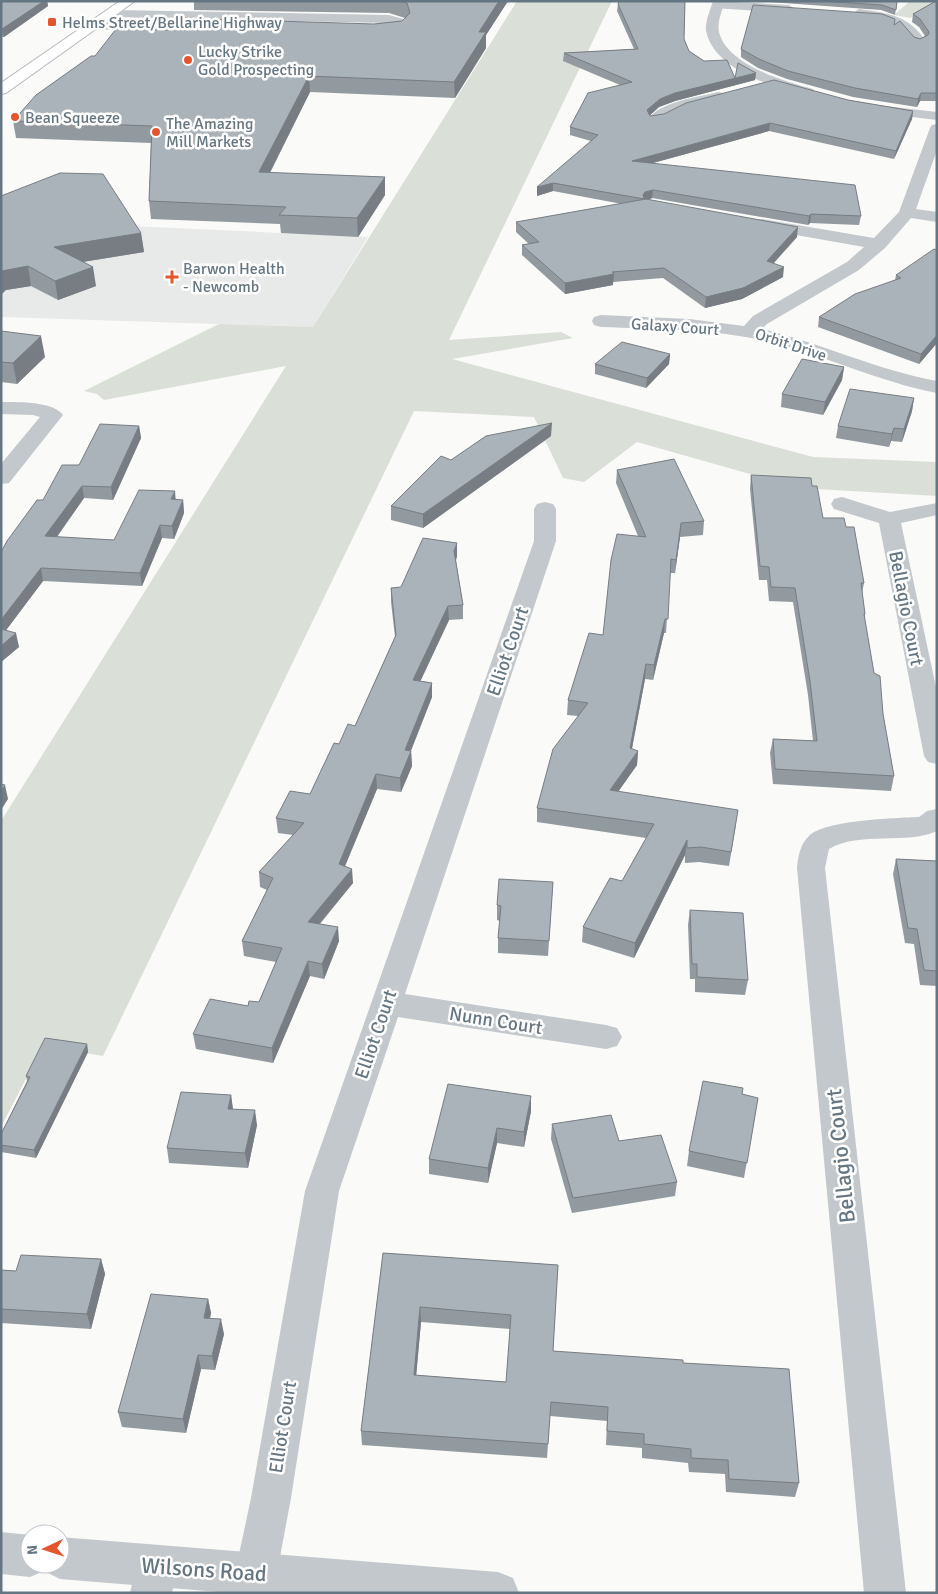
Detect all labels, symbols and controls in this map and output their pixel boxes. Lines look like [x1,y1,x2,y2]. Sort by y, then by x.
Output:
place label: Helms Street/Bellarine Highway [62,13,282,33]
marker: Helms Street/Bellarine Highway [46,16,58,28]
place label: Lucky Strike Gold Prospecting [198,42,314,80]
marker: Lucky Strike Gold Prospecting [182,54,194,66]
place label: Bean Squeeze [25,108,120,128]
marker: Bean Squeeze [9,111,21,123]
place label: The Amazing Mill Markets [166,114,253,152]
marker: The Amazing Mill Markets [150,126,162,138]
place label: Barwon Health - Newcomb [183,259,285,297]
marker: Barwon Health - Newcomb [165,270,179,284]
street label: Galaxy Court [630,314,720,340]
street label: Orbit Drive [752,324,829,366]
street label: Bellagio Court [883,549,929,668]
street label: Elliot Court [481,603,535,699]
street label: Elliot Court [349,986,403,1082]
street label: Nunn Court [448,1002,544,1040]
street label: Bellagio Court [820,1087,861,1224]
street label: Elliot Court [264,1379,302,1475]
north arrow [20,1524,70,1574]
text: N [24,1544,41,1555]
street label: Wilsons Road [140,1552,268,1587]

